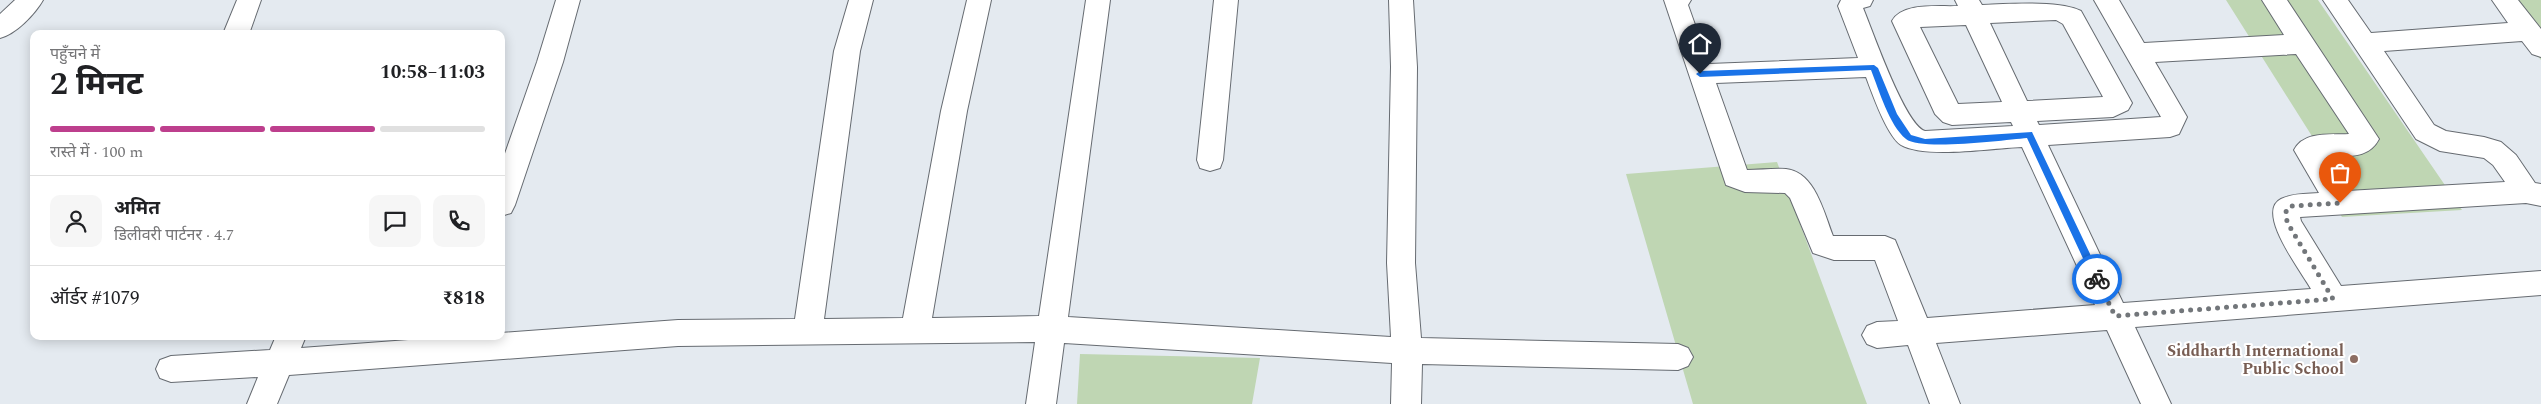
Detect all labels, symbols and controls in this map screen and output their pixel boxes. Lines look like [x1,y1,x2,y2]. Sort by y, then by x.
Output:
pin [1679,23,1721,74]
icon: home [1686,30,1714,58]
text: पहुँचने में [50,42,100,66]
text: 10:58–11:03 [380,58,485,87]
text: 2 मिनट [50,60,143,109]
text: रास्ते में · 100 m [50,140,143,164]
pin [2319,152,2361,203]
icon: bag [2326,159,2354,187]
text: अमित [114,194,160,223]
button: person [50,195,102,247]
button: chat [369,195,421,247]
button: phone [433,195,485,247]
text: डिलीवरी पार्टनर · 4.7 [114,223,234,247]
courier [2072,254,2122,304]
icon: bike [2083,265,2111,293]
text: ऑर्डर #1079 [50,284,140,313]
text: ₹818 [442,284,485,313]
place label: Siddharth International Public School [2167,339,2344,381]
marker: Siddharth International Public School [2348,353,2360,365]

